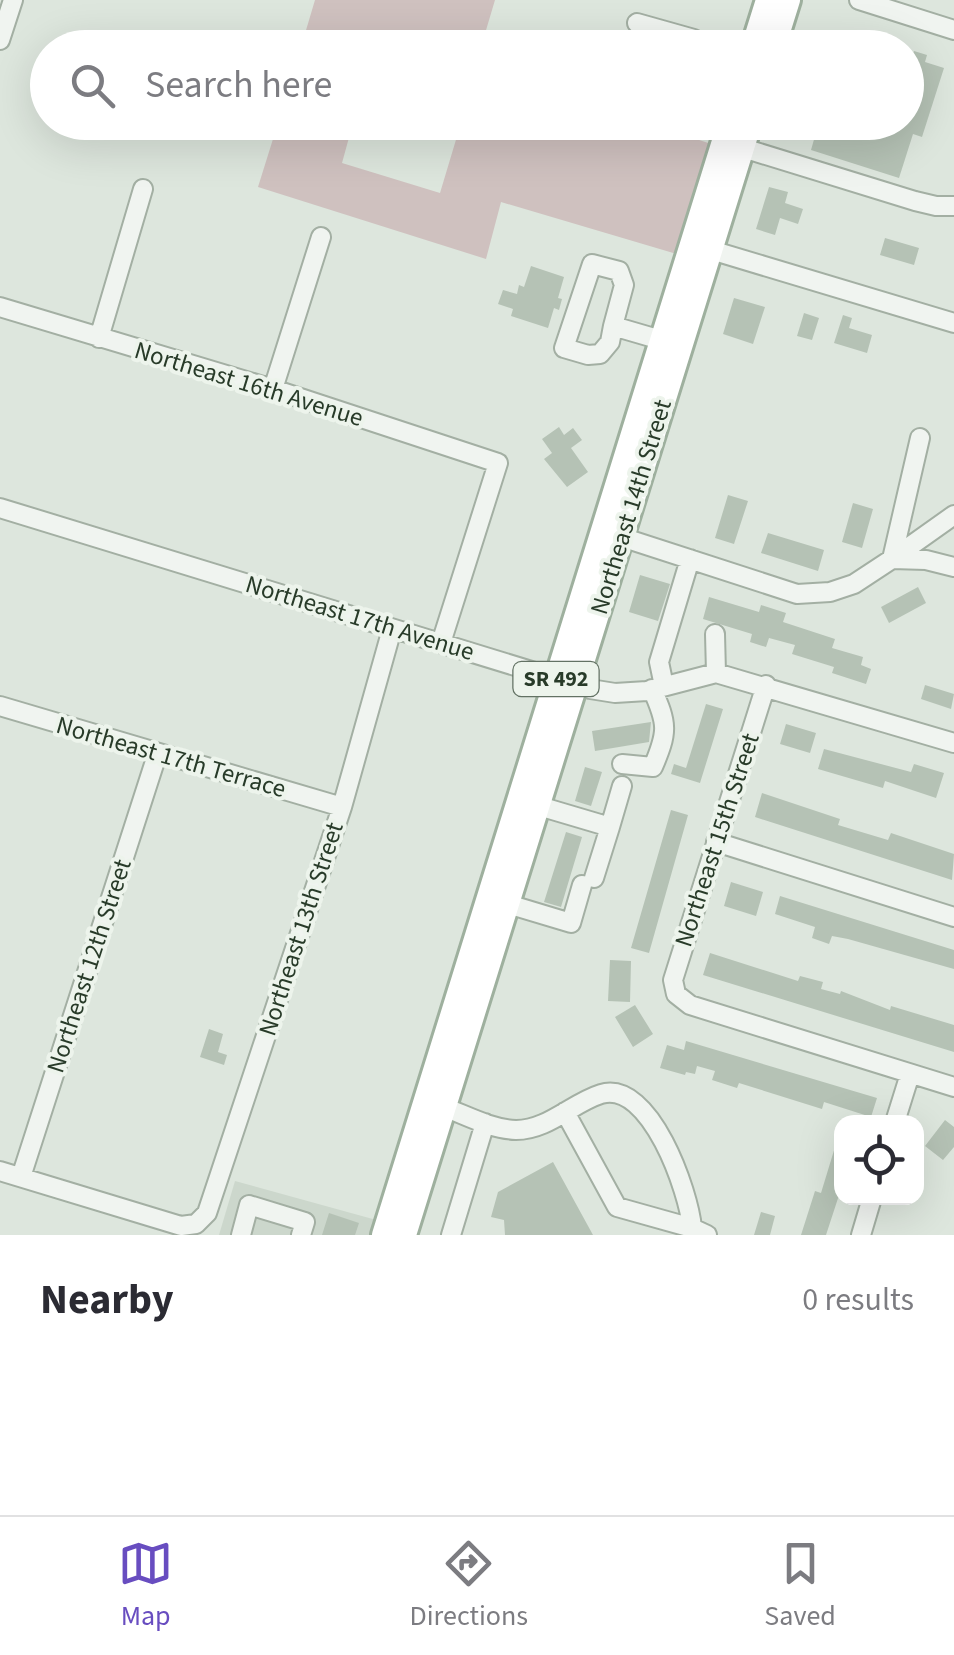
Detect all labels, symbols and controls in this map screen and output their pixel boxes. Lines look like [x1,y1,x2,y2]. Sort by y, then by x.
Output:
search box [30,30,924,140]
icon: search [65,58,120,113]
text: Search here [145,58,332,112]
street label: Northeast 16th Avenue [130,332,368,436]
street label: Northeast 14th Street [581,395,681,619]
street label: Northeast 17th Avenue [241,566,479,670]
road number: SR 492 [514,662,598,696]
street label: Northeast 17th Terrace [52,707,290,807]
street label: Northeast 15th Street [665,728,769,952]
street label: Northeast 13th Street [249,817,353,1041]
street label: Northeast 12th Street [37,854,141,1078]
map controls [834,1115,924,1205]
button: locate [834,1115,924,1205]
text: Nearby [40,1270,174,1330]
text: 0 results [802,1277,914,1323]
tab: Map [118,1536,173,1636]
tab: Directions [410,1536,528,1636]
tab: Saved [764,1536,836,1636]

